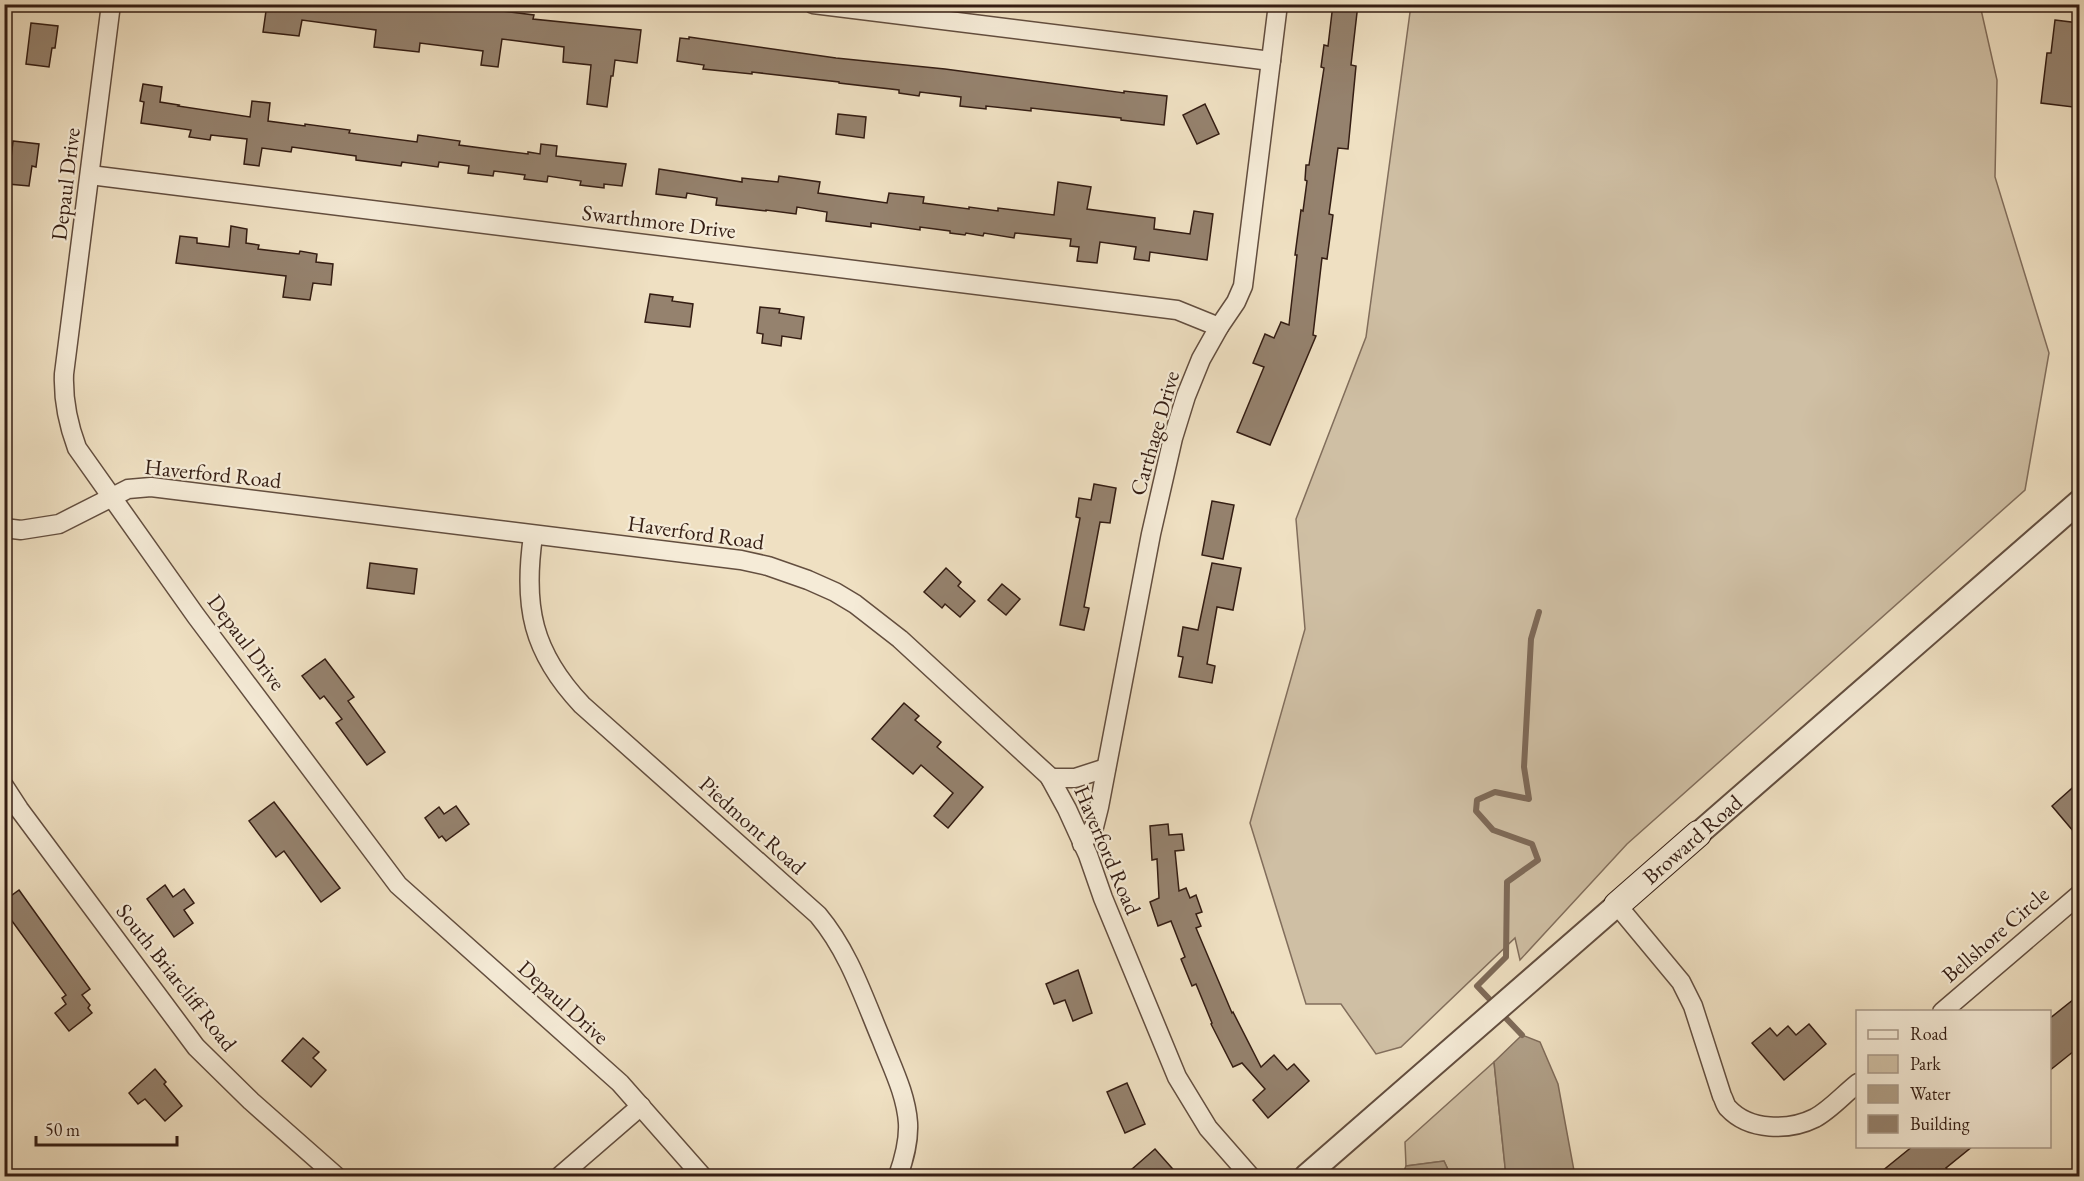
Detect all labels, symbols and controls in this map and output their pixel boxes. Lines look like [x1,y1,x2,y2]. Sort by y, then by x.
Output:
street label: Depaul Drive [44,126,87,242]
street label: Swarthmore Drive [580,198,738,245]
street label: Carthage Drive [1123,367,1186,499]
street label: Haverford Road [143,452,284,495]
street label: Haverford Road [626,509,767,557]
street label: Depaul Drive [201,588,292,697]
street label: Piedmont Road [693,770,813,882]
street label: Haverford Road [1067,781,1148,920]
street label: Broward Road [1636,787,1749,891]
street label: Bellshore Circle [1936,880,2055,989]
street label: South Briarcliff Road [110,898,244,1058]
street label: Depaul Drive [512,954,616,1051]
legend [1856,1010,2051,1148]
text: Road [1910,1022,1949,1045]
text: Park [1910,1052,1941,1075]
text: Water [1910,1082,1951,1105]
scale bar [36,1109,177,1147]
text: Building [1910,1112,1970,1135]
text: 50 m [45,1118,80,1141]

